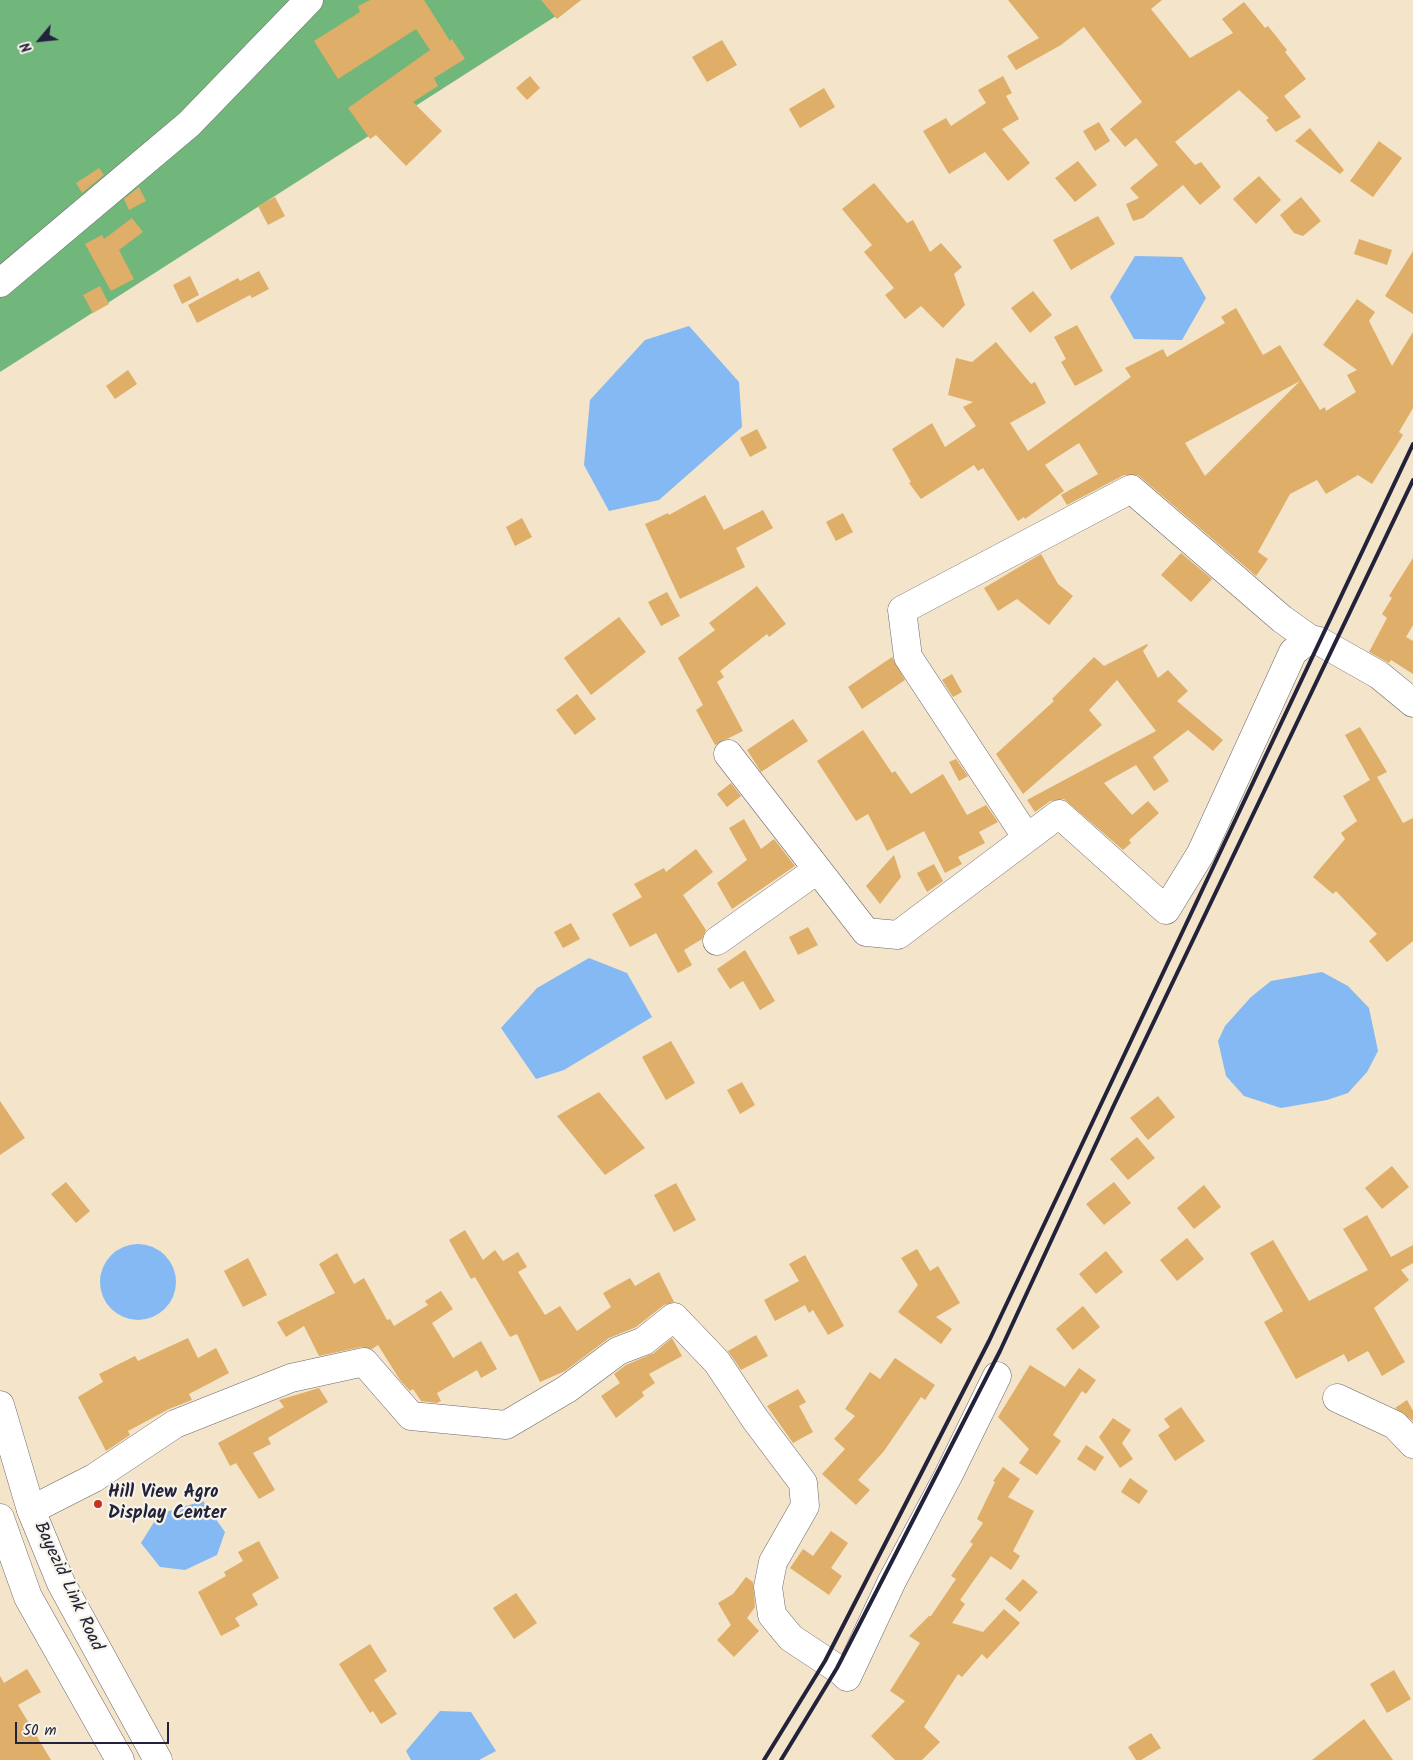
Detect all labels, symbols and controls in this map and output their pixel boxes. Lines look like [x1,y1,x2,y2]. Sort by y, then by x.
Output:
north arrow [15,15,65,65]
text: N [15,38,39,56]
place label: Hill View Agro Display Center [108,1483,226,1526]
marker: Hill View Agro Display Center [92,1498,104,1510]
street label: Bayezid Link Road [28,1519,106,1655]
scale bar [18,1712,171,1744]
text: 50 m [23,1719,57,1743]

